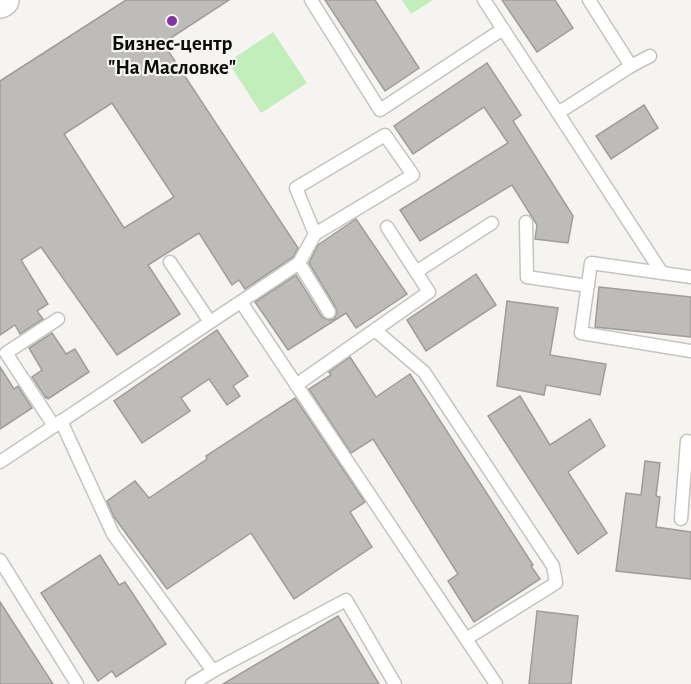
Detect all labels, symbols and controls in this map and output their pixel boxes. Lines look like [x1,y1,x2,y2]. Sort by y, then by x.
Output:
marker: Бизнес-центр "На Масловке" [165,14,179,28]
place label: Бизнес-центр "На Масловке" [108,33,236,78]

